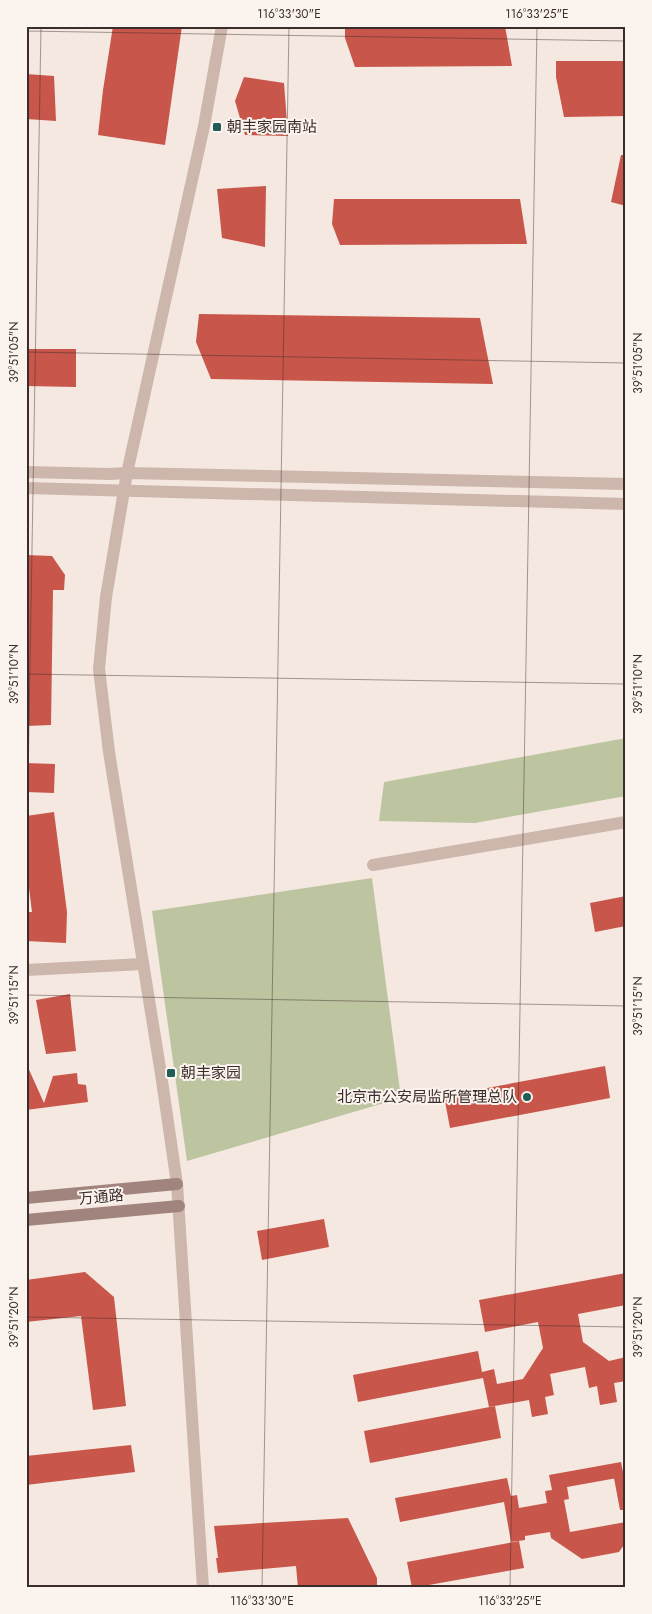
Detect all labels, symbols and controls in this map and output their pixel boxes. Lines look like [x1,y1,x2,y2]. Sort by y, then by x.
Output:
text: 116°33'30"E [257,5,321,23]
text: 116°33'25"E [505,5,569,23]
place label: 朝丰家园南站 [227,116,317,138]
marker: 朝丰家园南站 [211,121,223,133]
text: 39°51'05"N [5,321,23,383]
text: 39°51'05"N [629,332,647,394]
text: 39°51'10"N [5,644,23,704]
text: 39°51'10"N [629,654,647,714]
text: 39°51'15"N [5,965,23,1025]
text: 39°51'15"N [629,976,647,1036]
place label: 朝丰家园 [181,1062,241,1084]
marker: 朝丰家园 [165,1067,177,1079]
place label: 北京市公安局监所管理总队 [337,1086,517,1108]
marker: 北京市公安局监所管理总队 [521,1091,533,1103]
street label: 万通路 [78,1184,124,1210]
text: 39°51'20"N [5,1286,23,1348]
text: 39°51'20"N [629,1296,647,1358]
text: 116°33'30"E [230,1592,294,1610]
text: 116°33'25"E [478,1592,542,1610]

